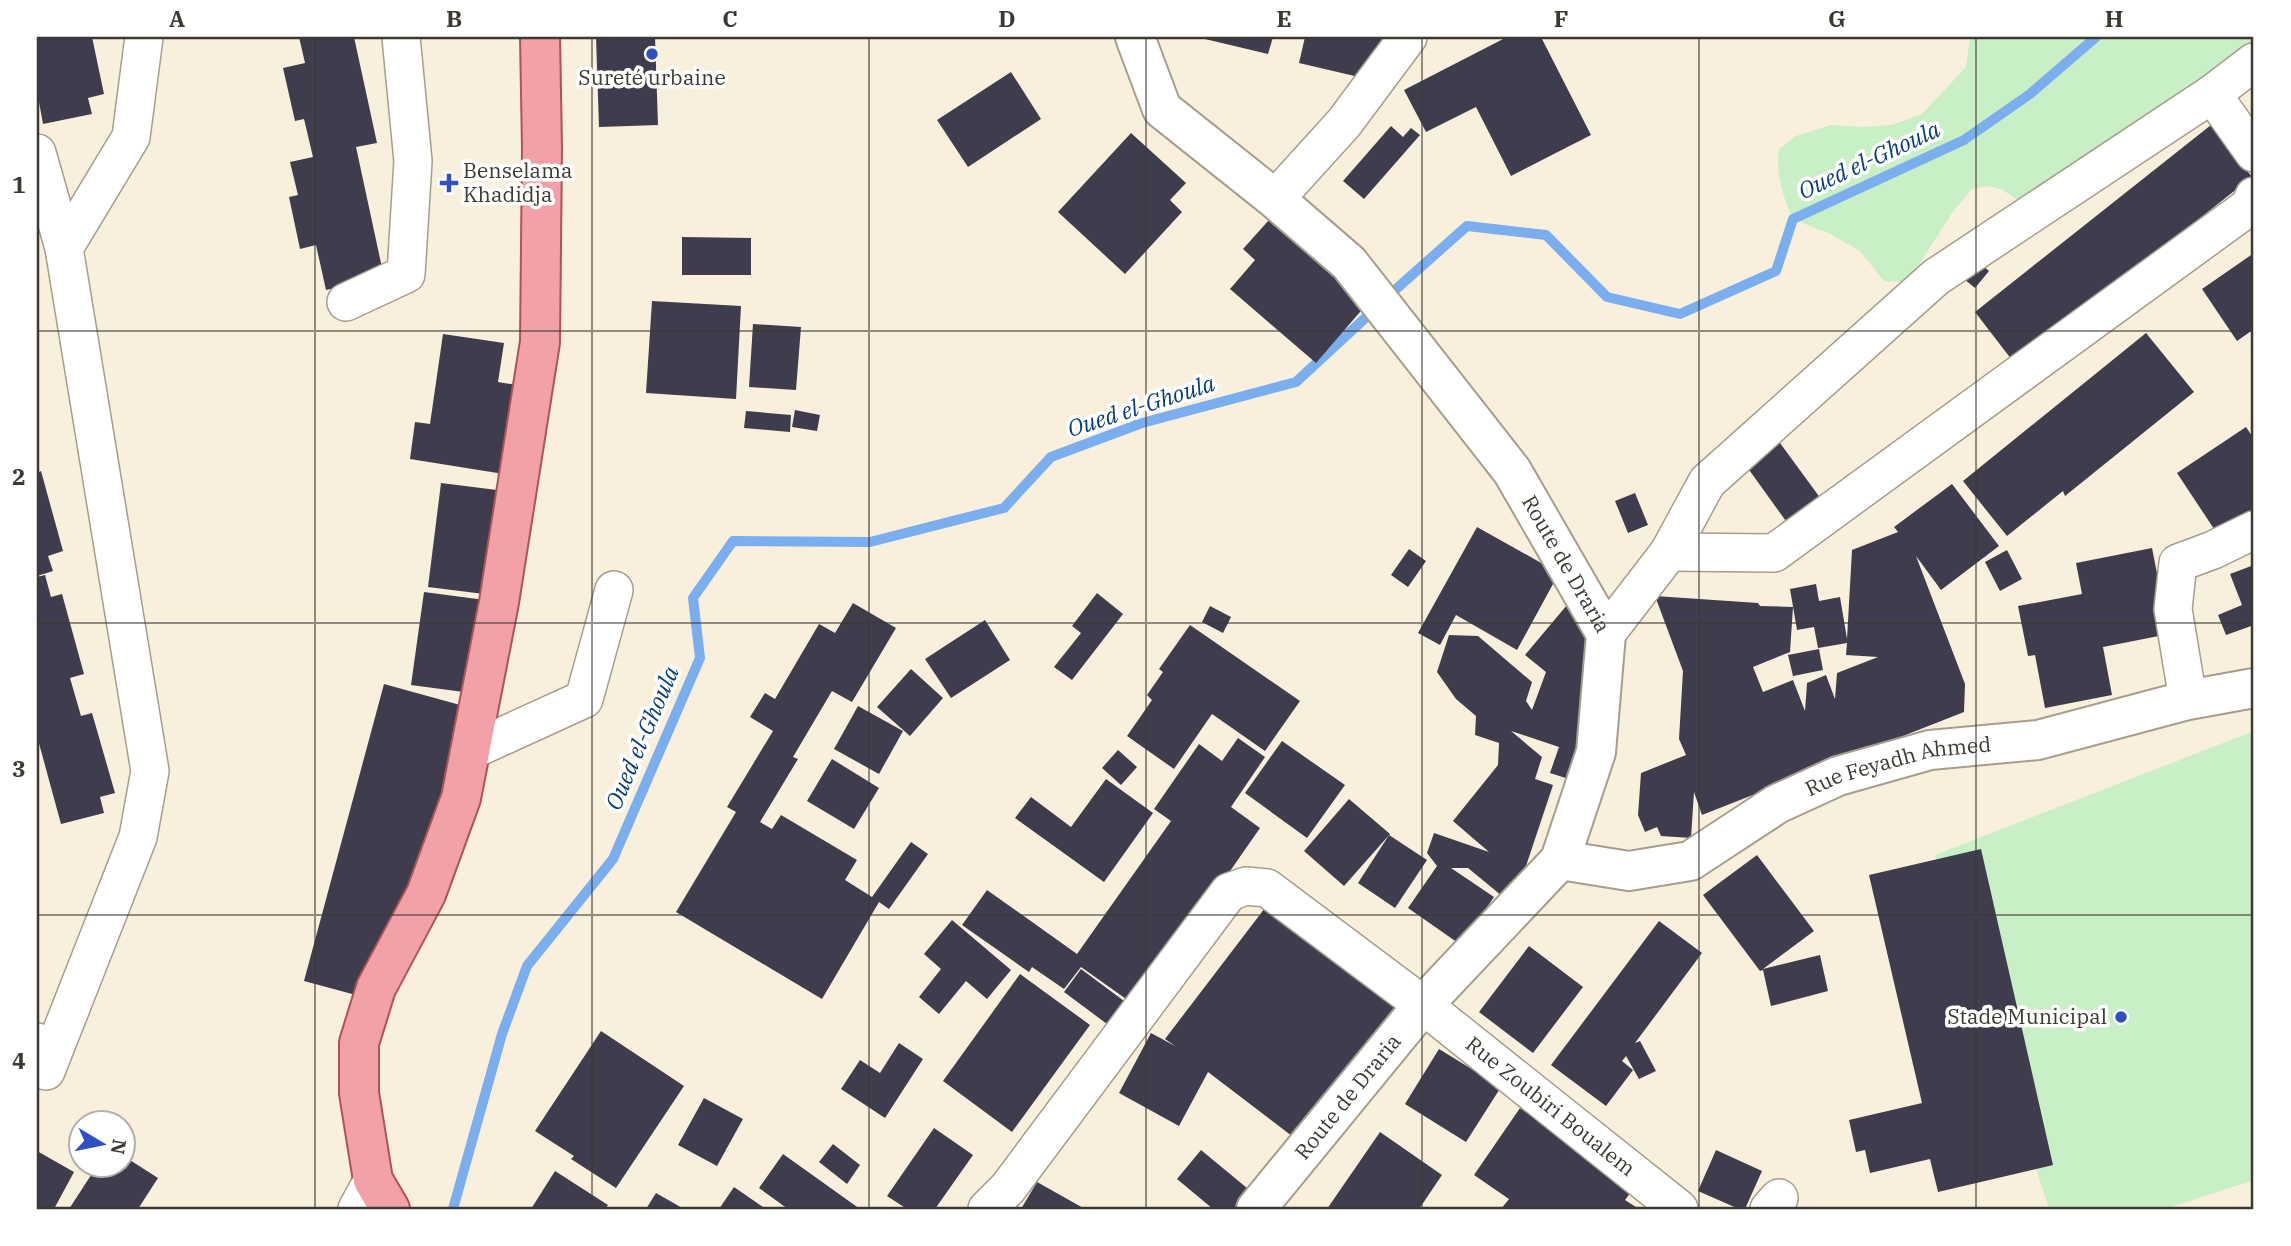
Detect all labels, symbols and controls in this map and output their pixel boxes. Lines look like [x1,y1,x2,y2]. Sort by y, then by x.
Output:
text: A [169,3,185,33]
text: B [446,3,462,33]
text: C [722,3,738,33]
text: D [998,3,1016,33]
text: E [1276,3,1292,33]
text: F [1554,3,1568,33]
text: G [1828,3,1846,33]
text: H [2105,3,2123,33]
marker: Sureté urbaine [644,46,660,62]
place label: Sureté urbaine [578,63,726,91]
water label: Oued el-Ghoula [1793,113,1945,205]
place label: Benselama Khadidja [463,156,573,208]
text: 1 [12,169,26,199]
marker: Benselama Khadidja [441,175,457,191]
water label: Oued el-Ghoula [1063,367,1219,443]
text: 2 [12,461,26,491]
street label: Route de Draria [1516,490,1617,637]
water label: Oued el-Ghoula [597,661,685,814]
street label: Rue Feyadh Ahmed [1800,729,1992,802]
text: 3 [12,753,26,783]
place label: Stade Municipal [1947,1002,2107,1030]
marker: Stade Municipal [2113,1009,2129,1025]
street label: Route de Draria [1288,1028,1407,1165]
street label: Rue Zoubiri Boualem [1460,1029,1641,1182]
text: 4 [12,1045,26,1075]
north arrow [66,1110,136,1180]
text: N [106,1137,132,1156]

